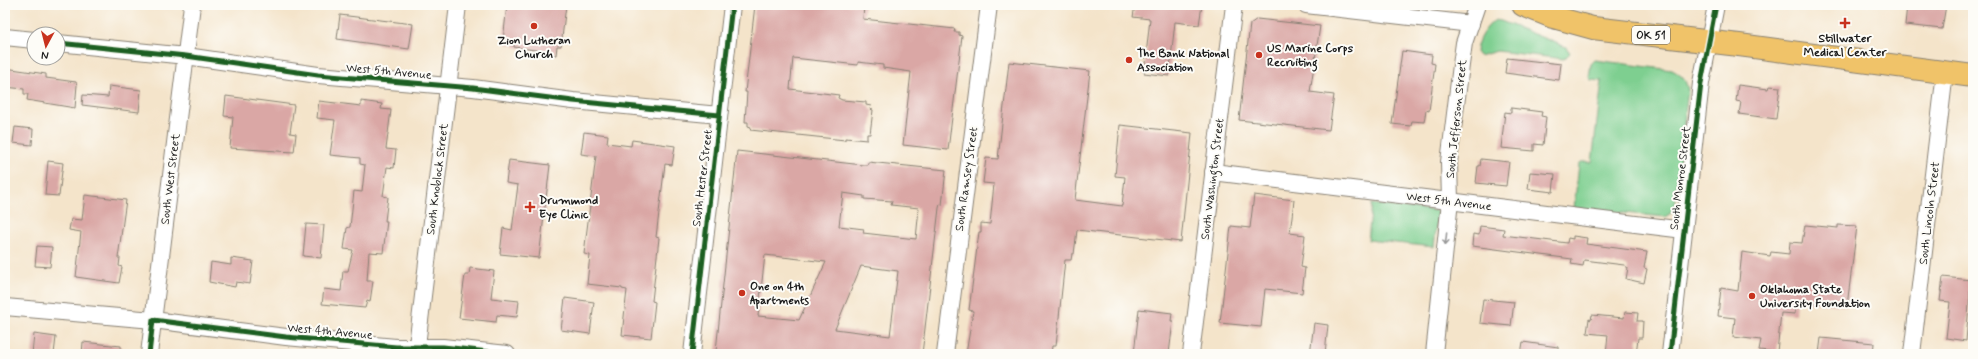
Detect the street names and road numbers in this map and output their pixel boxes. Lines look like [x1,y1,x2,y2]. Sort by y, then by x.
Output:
road number: OK 51 [1632,26,1670,44]
street label: South Jefferson Street [1443,59,1471,179]
street label: West 5th Avenue [345,60,433,84]
street label: South Washington Street [1198,117,1229,241]
street label: South Knoblock Street [423,122,453,236]
street label: South Ramsey Street [952,125,982,232]
street label: South Monroe Street [1667,125,1695,231]
street label: South Hester Street [689,128,717,228]
street label: South West Street [157,133,185,226]
street label: South Lincoln Street [1916,160,1944,266]
street label: West 5th Avenue [1405,189,1493,215]
street label: West 4th Avenue [286,320,373,344]

